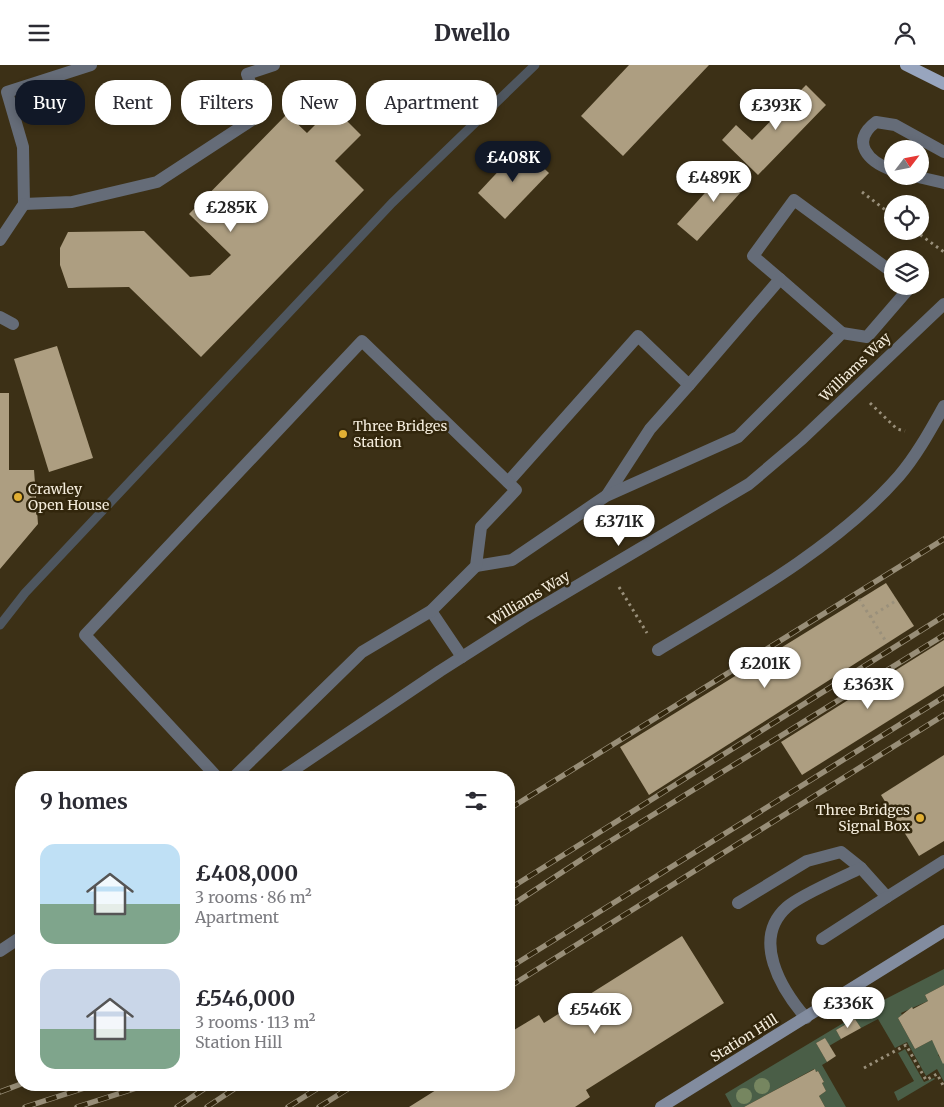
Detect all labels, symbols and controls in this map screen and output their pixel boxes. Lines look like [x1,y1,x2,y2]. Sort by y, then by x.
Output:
icon: menu [25,19,53,47]
text: Dwello [434,19,510,47]
icon: person [891,19,919,47]
chip: Buy [15,80,85,125]
chip: Rent [95,80,171,125]
chip: Filters [181,80,272,125]
chip: New [282,80,356,125]
chip: Apartment [366,80,497,125]
pin: £393K [741,88,811,131]
text: £393K [751,95,801,115]
north arrow [884,140,929,185]
map controls [884,140,929,295]
pin: £408K [478,141,548,183]
text: £408K [486,147,540,167]
pin: £489K [679,161,749,203]
text: £489K [687,167,741,187]
pin: £285K [196,191,266,233]
button: locate [884,195,929,240]
text: £285K [205,197,257,217]
button: layers [884,250,929,295]
street label: Williams Way [815,328,895,406]
place label: Three Bridges Station [353,417,447,451]
marker: Three Bridges Station [337,428,349,440]
place label: Crawley Open House [28,480,109,514]
marker: Crawley Open House [12,491,24,503]
pin: £371K [584,505,654,547]
text: £371K [595,511,643,531]
street label: Williams Way [484,566,574,630]
pin: £201K [730,647,800,689]
text: £201K [740,653,790,673]
pin: £363K [833,667,903,710]
text: £363K [843,674,893,694]
icon: filters [462,787,490,815]
text: 9 homes [40,788,128,815]
place label: Three Bridges Signal Box [816,801,911,835]
marker: Three Bridges Signal Box [914,812,926,824]
text: £408,000 [195,860,298,887]
icon: home [80,864,140,924]
text: 3 rooms · 86 m² [195,887,312,907]
text: Apartment [195,907,279,927]
text: £546,000 [195,985,295,1012]
pin: £336K [813,987,883,1029]
icon: home [80,989,140,1049]
pin: £546K [560,993,630,1035]
text: £336K [823,993,873,1013]
text: £546K [569,999,621,1019]
street label: Station Hill [707,1010,782,1066]
text: 3 rooms · 113 m² [195,1012,315,1032]
text: Station Hill [195,1032,282,1052]

